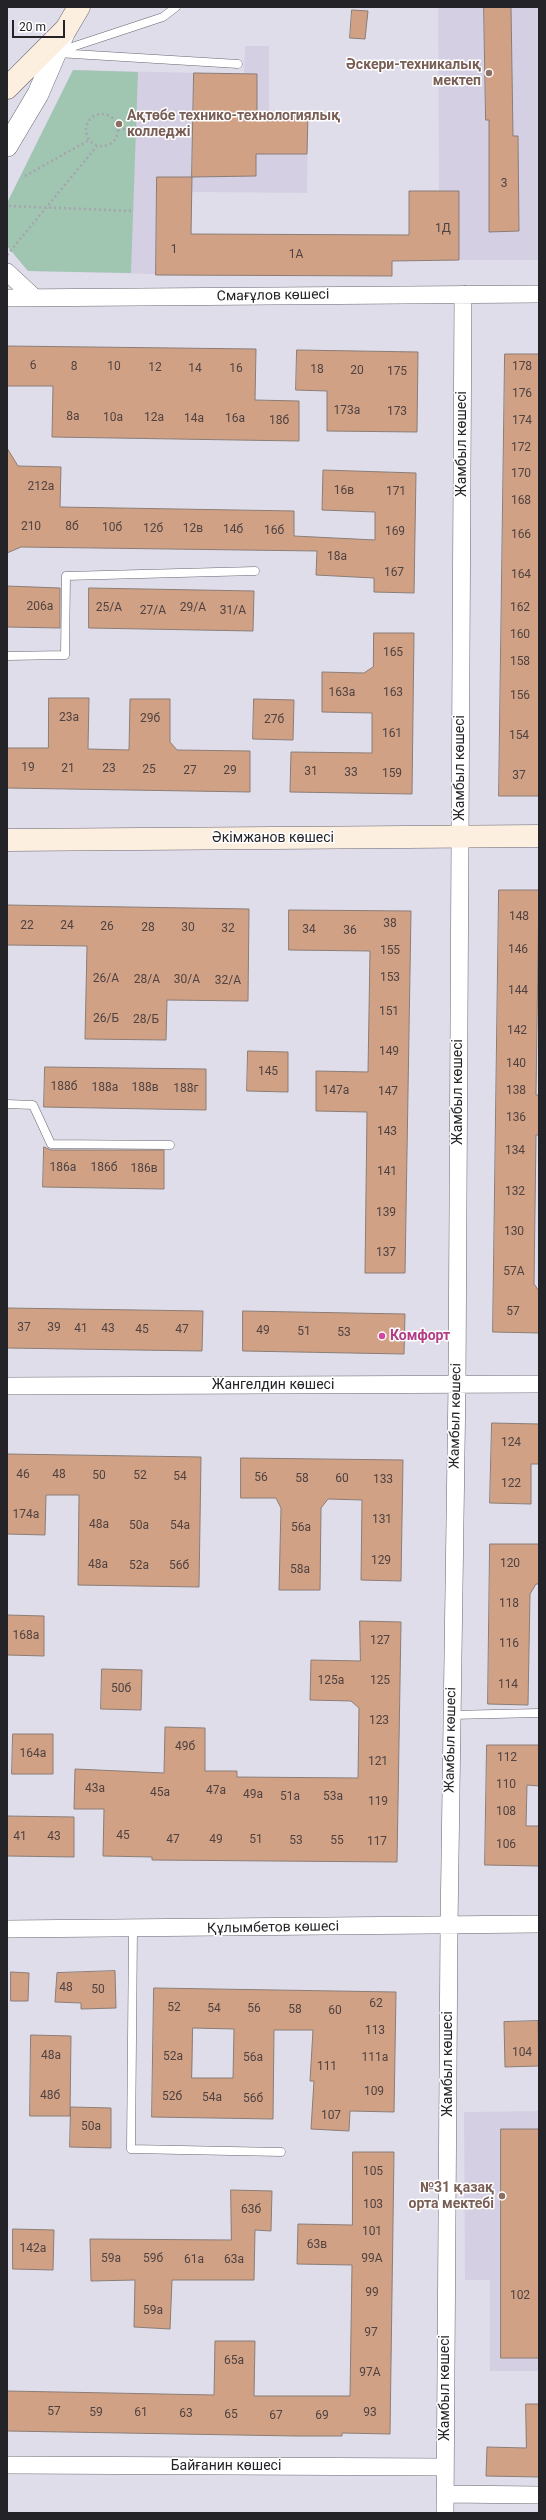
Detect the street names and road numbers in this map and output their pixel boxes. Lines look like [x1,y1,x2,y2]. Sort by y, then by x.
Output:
street label: Смағұлов көшесі [217,287,329,305]
street label: Жамбыл көшесі [454,391,470,497]
street label: Жамбыл көшесі [452,715,468,821]
street label: Әкімжанов көшесі [212,830,334,846]
street label: Жамбыл көшесі [450,1039,466,1145]
street label: Жамбыл көшесі [447,1363,465,1469]
street label: Жангелдин көшесі [212,1377,334,1393]
street label: Жамбыл көшесі [442,1687,460,1793]
street label: Құлымбетов көшесі [207,1918,339,1938]
street label: Жамбыл көшесі [440,2011,456,2117]
street label: Жамбыл көшесі [437,2335,453,2441]
street label: Байғанин көшесі [171,2458,281,2474]

